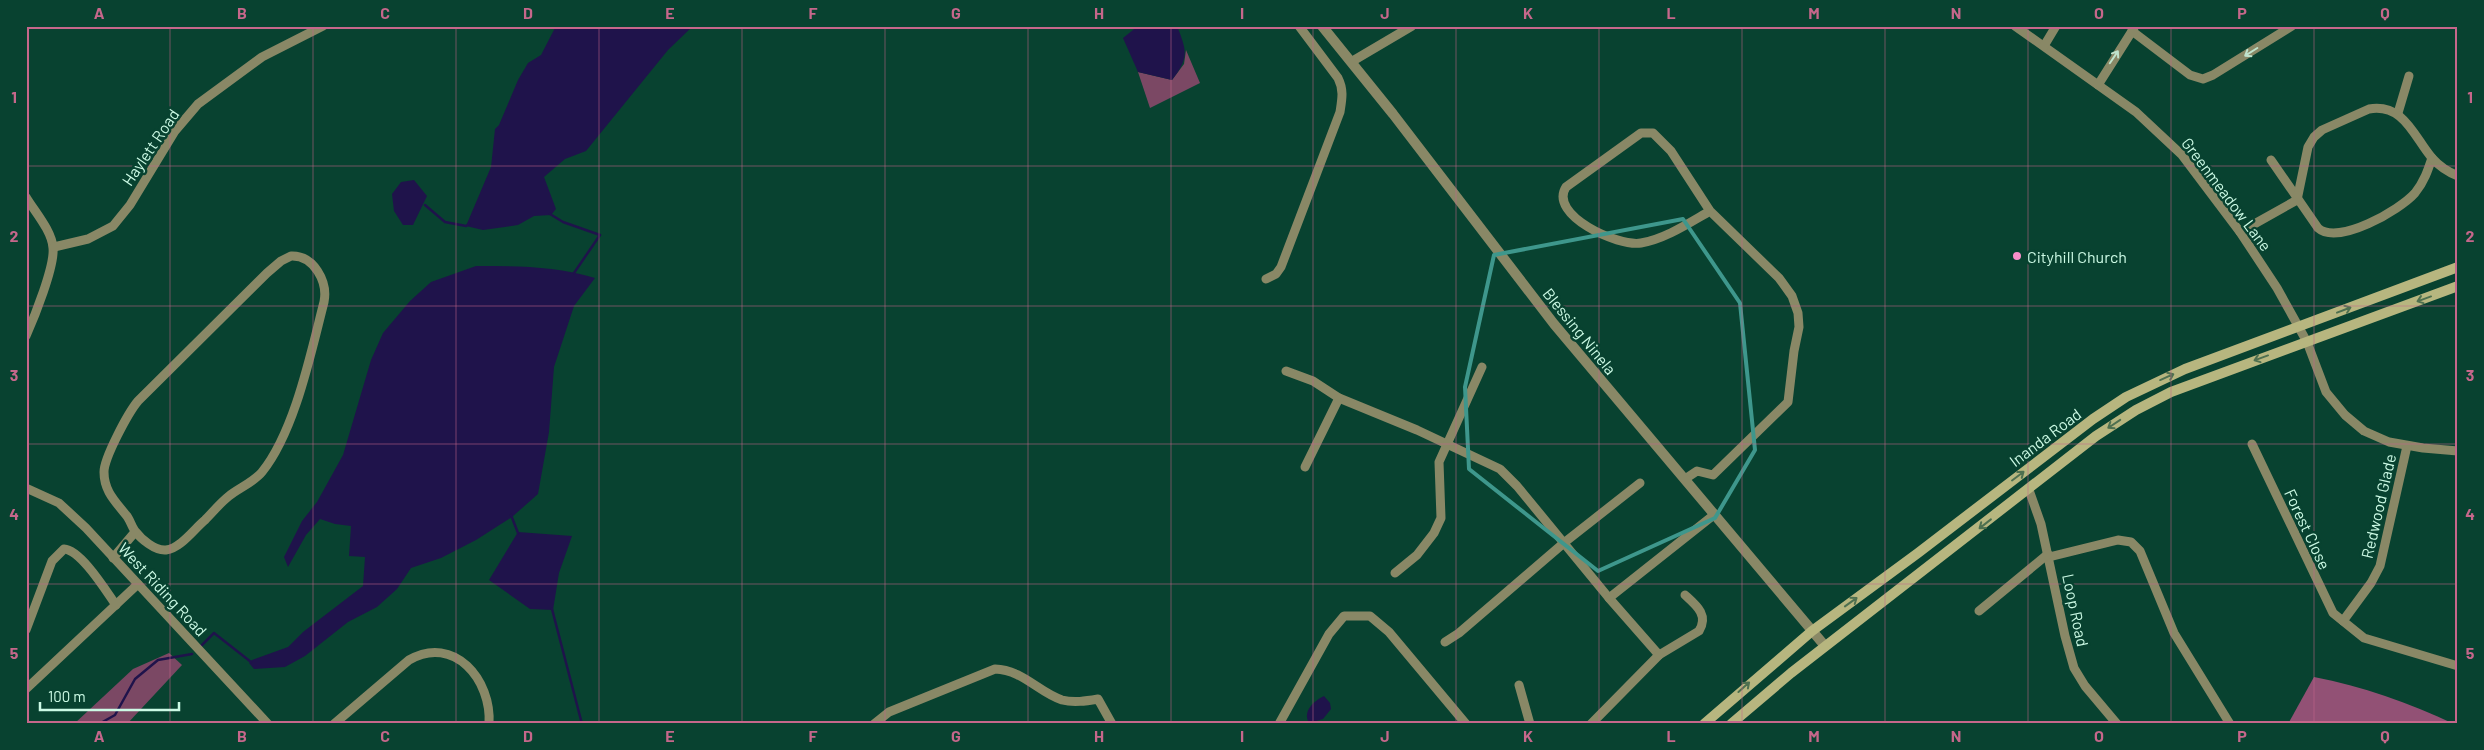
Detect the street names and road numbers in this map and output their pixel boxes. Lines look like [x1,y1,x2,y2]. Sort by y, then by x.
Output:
street label: Haylett Road [117,105,183,189]
street label: Greenmeadow Lane [2178,134,2276,254]
street label: Blessing Ninela [1539,284,1621,378]
street label: Inanda Road [2005,404,2085,470]
street label: Redwood Glade [2357,452,2399,560]
street label: Forest Close [2281,486,2335,572]
street label: West Riding Road [115,538,211,640]
street label: Loop Road [2059,572,2093,648]

